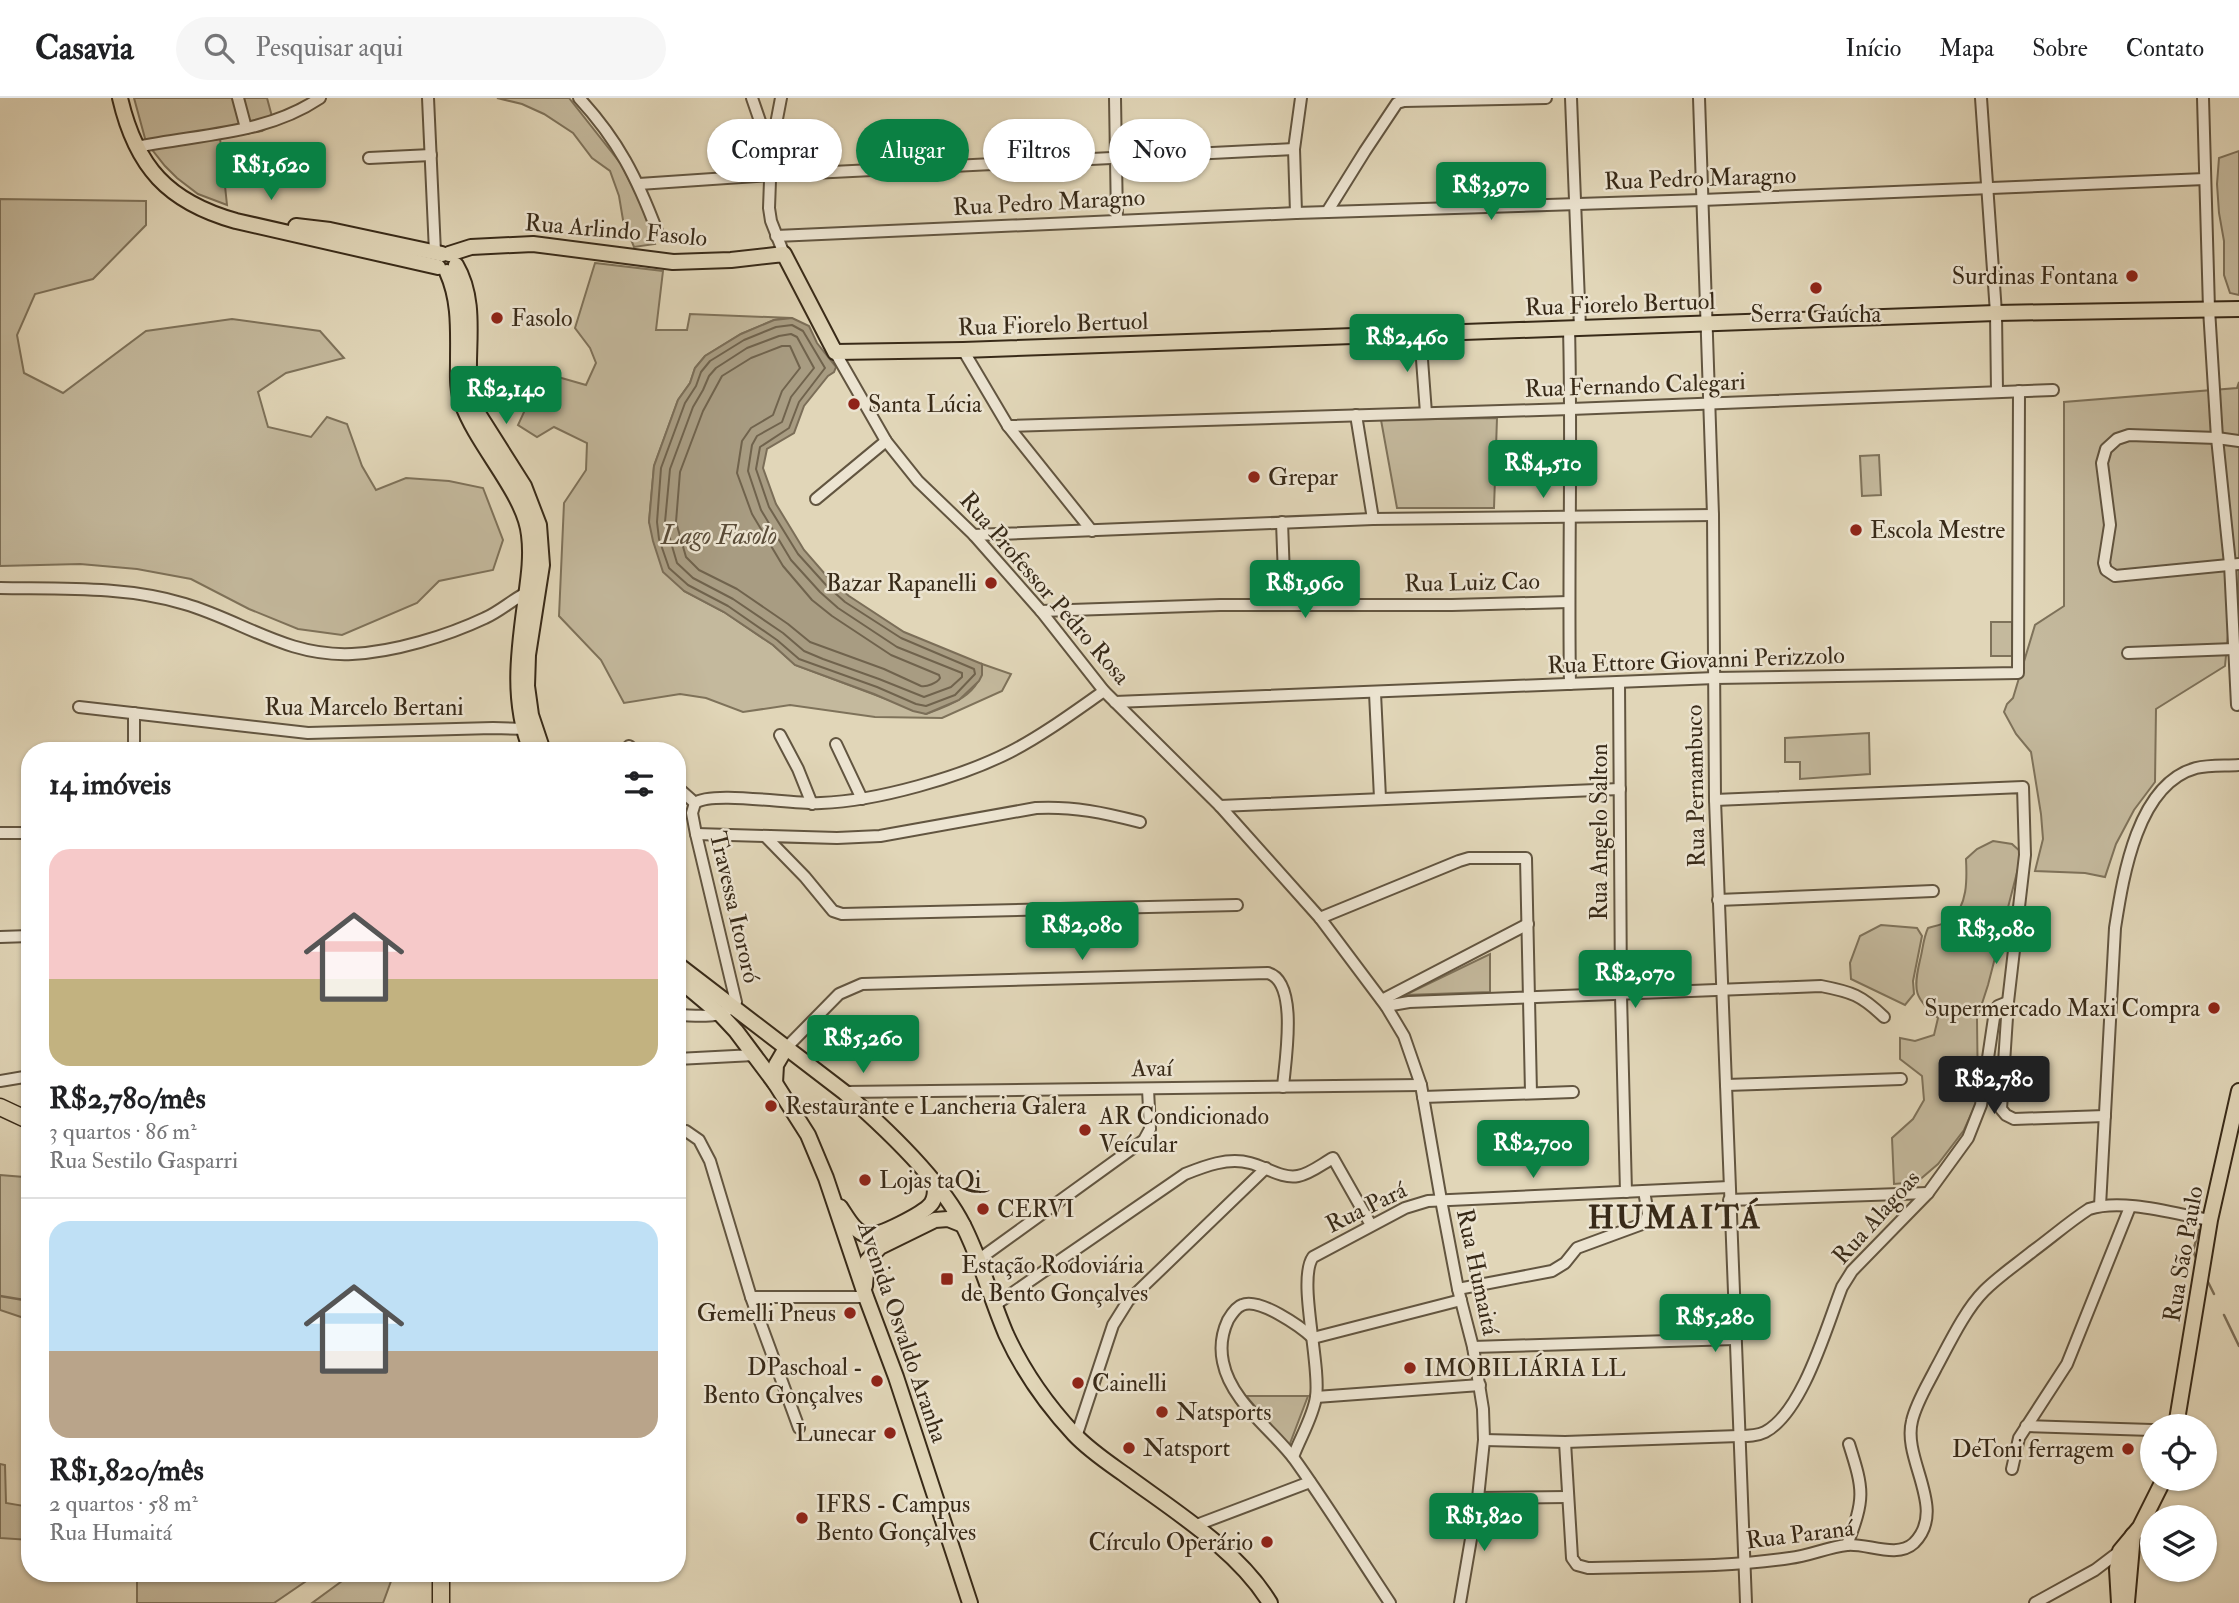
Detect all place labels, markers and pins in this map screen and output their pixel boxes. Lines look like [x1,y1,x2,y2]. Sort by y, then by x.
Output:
pin: R$1,620 [206,142,336,202]
pin: R$3,970 [1426,162,1556,222]
place label: Surdinas Fontana [1952,261,2119,292]
marker: Surdinas Fontana [2124,268,2140,284]
marker: Serra Gaúcha [1808,280,1824,296]
place label: Serra Gaúcha [1751,299,1883,330]
place label: Fasolo [511,303,573,334]
marker: Fasolo [489,310,505,326]
pin: R$2,460 [1342,314,1472,374]
pin: R$2,140 [441,366,571,426]
place label: Santa Lúcia [868,389,983,420]
marker: Santa Lúcia [846,396,862,412]
pin: R$4,510 [1478,440,1608,500]
place label: Grepar [1268,462,1338,493]
marker: Grepar [1246,469,1262,485]
place label: Escola Mestre [1870,515,2005,546]
marker: Escola Mestre [1848,522,1864,538]
pin: R$1,960 [1240,560,1370,620]
place label: Bazar Rapanelli [826,568,977,599]
marker: Bazar Rapanelli [983,575,999,591]
pin: R$2,080 [1017,902,1147,962]
pin: R$3,080 [1931,906,2061,966]
pin: R$2,070 [1570,950,1700,1010]
place label: Supermercado Maxi Compra [1924,993,2201,1024]
marker: Supermercado Maxi Compra [2206,1000,2222,1016]
pin: R$5,260 [798,1016,928,1075]
pin: R$2,780 [1929,1056,2059,1116]
place label: Restaurante e Lancheria Galera [785,1091,1087,1122]
marker: Restaurante e Lancheria Galera [763,1098,779,1114]
place label: AR Condicionado Veícular [1098,1101,1269,1160]
pin: R$2,700 [1468,1121,1598,1180]
marker: AR Condicionado Veícular [1077,1122,1093,1138]
place label: Lojas taQi [879,1165,990,1196]
marker: Lojas taQi [857,1172,873,1188]
place label: CERVI [997,1194,1074,1225]
marker: CERVI [975,1201,991,1217]
place label: Estação Rodoviária de Bento Gonçalves [961,1250,1148,1309]
marker: Estação Rodoviária de Bento Gonçalves [939,1271,955,1287]
pin: R$5,280 [1650,1294,1780,1354]
place label: Gemelli Pneus [697,1298,836,1329]
marker: Gemelli Pneus [842,1305,858,1321]
place label: DPaschoal - Bento Gonçalves [703,1352,863,1411]
place label: IMOBILIÁRIA LL [1424,1352,1626,1384]
marker: IMOBILIÁRIA LL [1402,1360,1418,1376]
place label: Cainelli [1092,1368,1167,1399]
marker: DPaschoal - Bento Gonçalves [869,1373,885,1389]
marker: Cainelli [1070,1375,1086,1391]
place label: Natsports [1176,1397,1271,1428]
marker: Natsports [1154,1404,1170,1420]
place label: Lunecar [795,1418,876,1449]
marker: Lunecar [882,1425,898,1441]
place label: Natsport [1143,1433,1230,1464]
place label: DeToni ferragem [1952,1434,2114,1465]
marker: Natsport [1121,1440,1137,1456]
marker: DeToni ferragem [2120,1441,2136,1457]
place label: IFRS - Campus Bento Gonçalves [816,1489,976,1548]
pin: R$1,820 [1419,1494,1549,1553]
marker: IFRS - Campus Bento Gonçalves [794,1510,810,1526]
place label: Círculo Operário [1088,1527,1253,1558]
marker: Círculo Operário [1259,1534,1275,1550]

